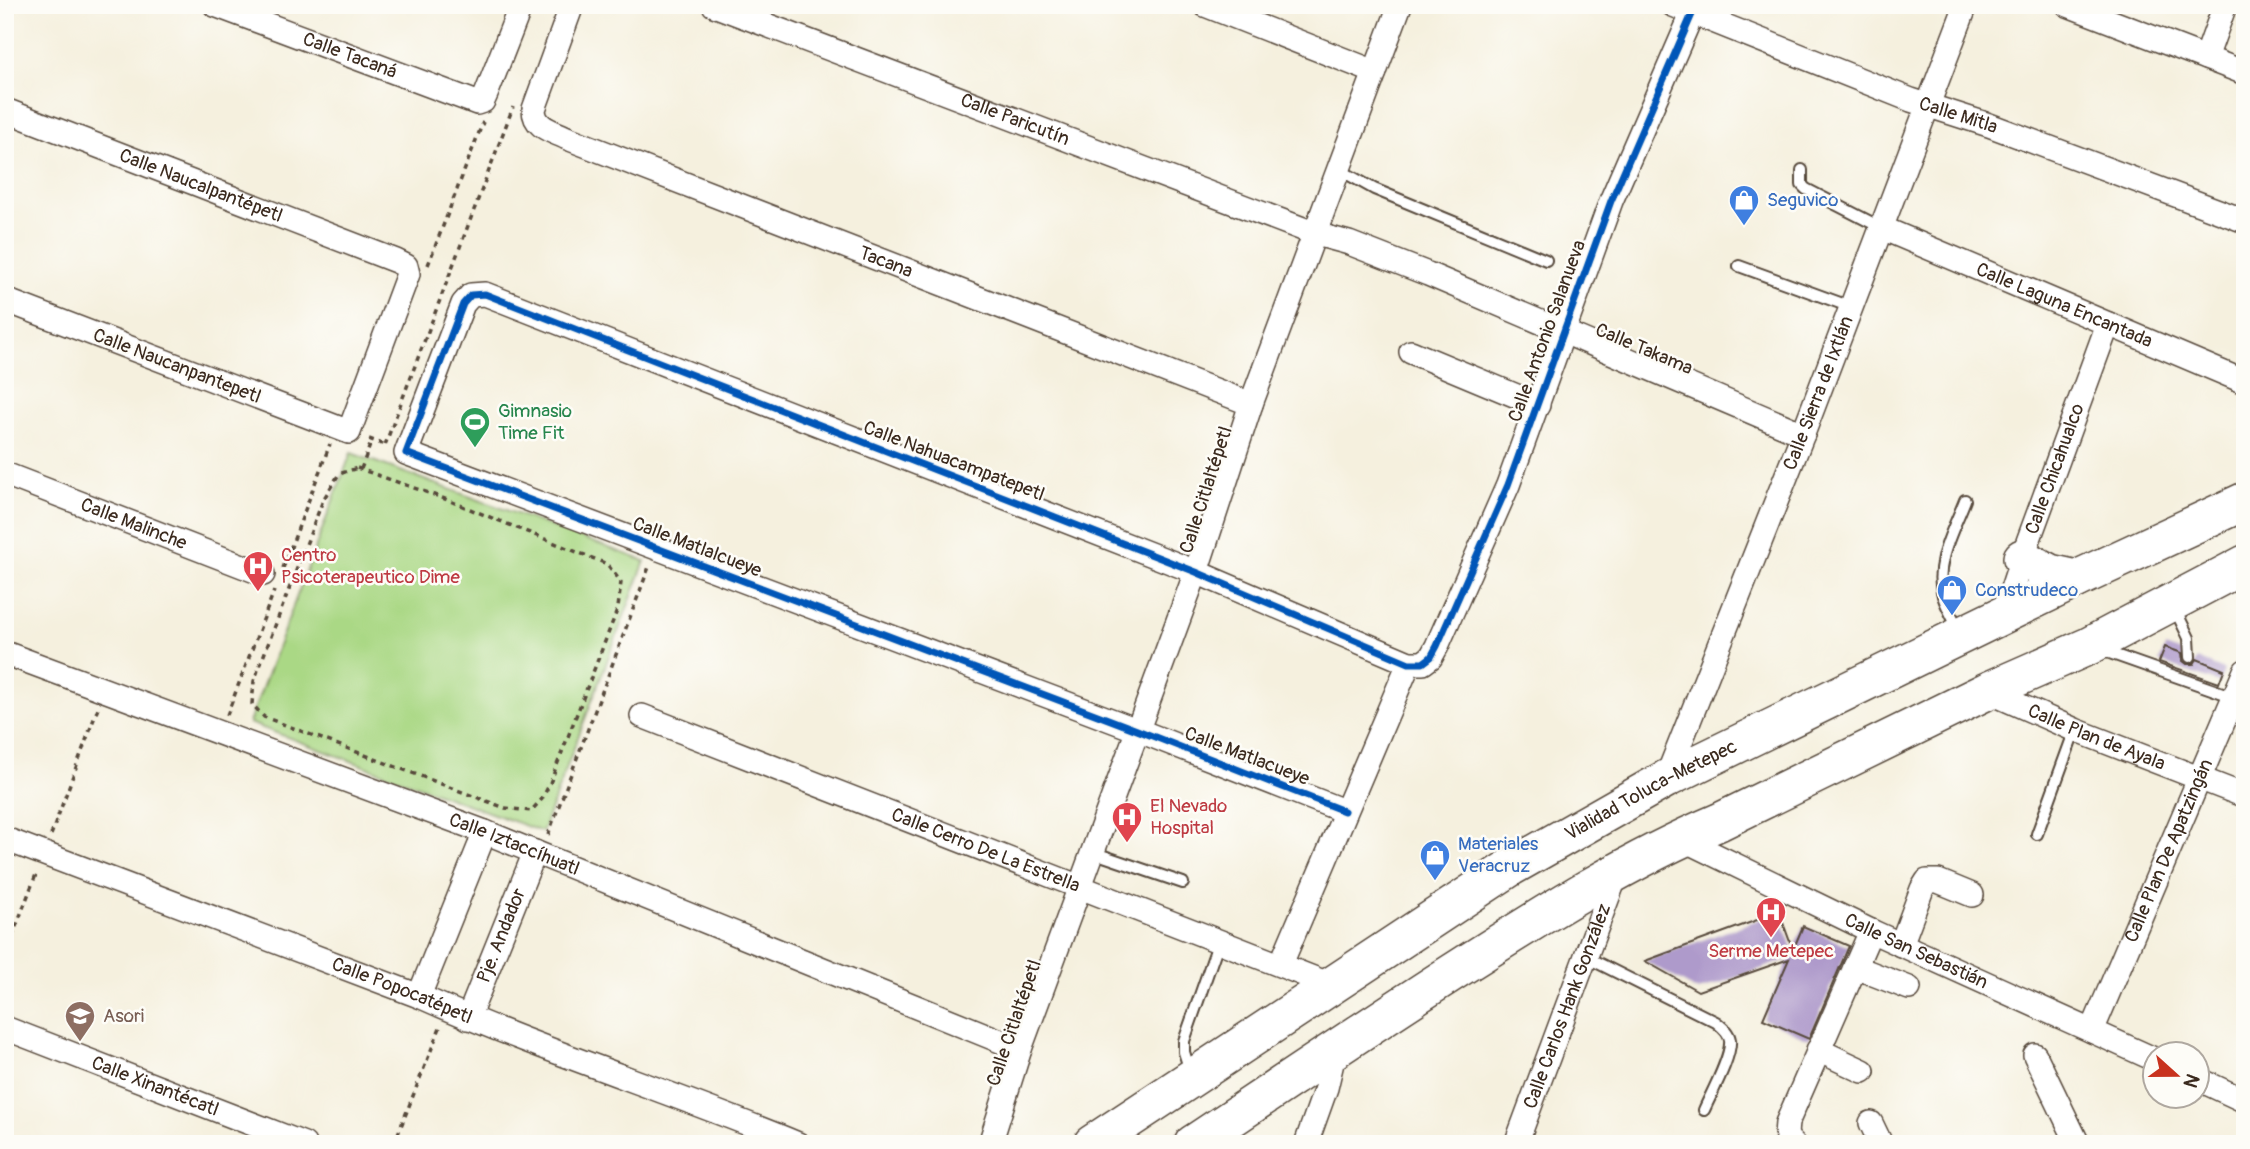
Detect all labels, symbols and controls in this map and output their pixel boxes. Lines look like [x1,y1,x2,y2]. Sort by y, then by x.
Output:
street label: Calle Tacaná [299,27,401,84]
street label: Calle Paricutín [957,88,1073,151]
street label: Calle Mitla [1916,91,2001,139]
street label: Calle Naucalpantépetl [116,143,286,228]
shop icon: Seguvico [1727,183,1761,227]
place label: Seguvico [1767,188,1838,212]
street label: Calle Antonio Salanueva [1503,237,1591,425]
street label: Tacana [856,241,916,283]
street label: Calle Laguna Encantada [1972,257,2156,353]
street label: Calle Sierra de Ixtlán [1778,312,1859,474]
street label: Calle Takama [1592,318,1697,380]
street label: Calle Naucanpantepetl [90,323,264,409]
place label: Gimnasio Time Fit [498,399,572,445]
street label: Calle Chicahualco [2020,400,2090,538]
sports icon: Gimnasio Time Fit [458,405,492,449]
street label: Calle Nahuacampatepetl [860,415,1048,507]
street label: Calle Citlaltépetl [1174,424,1238,556]
street label: Calle Malinche [77,492,191,556]
street label: Calle Matlalcueye [629,511,766,583]
place label: Centro Psicoterapeutico Dime [281,543,460,589]
hospital icon: Centro Psicoterapeutico Dime [241,549,275,593]
shop icon: Construdeco [1935,573,1969,617]
place label: Construdeco [1975,578,2078,602]
street label: Calle Plan de Ayala [2024,699,2169,776]
street label: Calle Matlacueye [1181,721,1313,791]
street label: Vialidad Toluca-Metepec [1561,734,1741,846]
street label: Calle Plan De Apatzingán [2119,755,2218,946]
place label: El Nevado Hospital [1150,794,1227,840]
hospital icon: El Nevado Hospital [1110,800,1144,844]
street label: Calle Cerro De La Estrella [888,803,1084,898]
street label: Calle Iztaccíhuatl [446,808,583,881]
place label: Materiales Veracruz [1458,832,1539,878]
shop icon: Materiales Veracruz [1418,838,1452,882]
street label: Pje. Andador [472,885,531,986]
hospital icon: Serme Metepec [1754,895,1788,939]
street label: Calle Carlos Hank González [1518,900,1616,1112]
street label: Calle San Sebastián [1841,908,1992,994]
place label: Serme Metepec [1708,939,1834,963]
street label: Calle Popocatépetl [328,952,476,1030]
street label: Calle Citlaltépetl [981,957,1047,1089]
school or university icon: Asori [63,999,97,1043]
place label: Asori [103,1004,144,1028]
north arrow [2142,1040,2212,1110]
street label: Calle Xinantécatl [88,1051,222,1122]
text: N [2177,1070,2204,1091]

